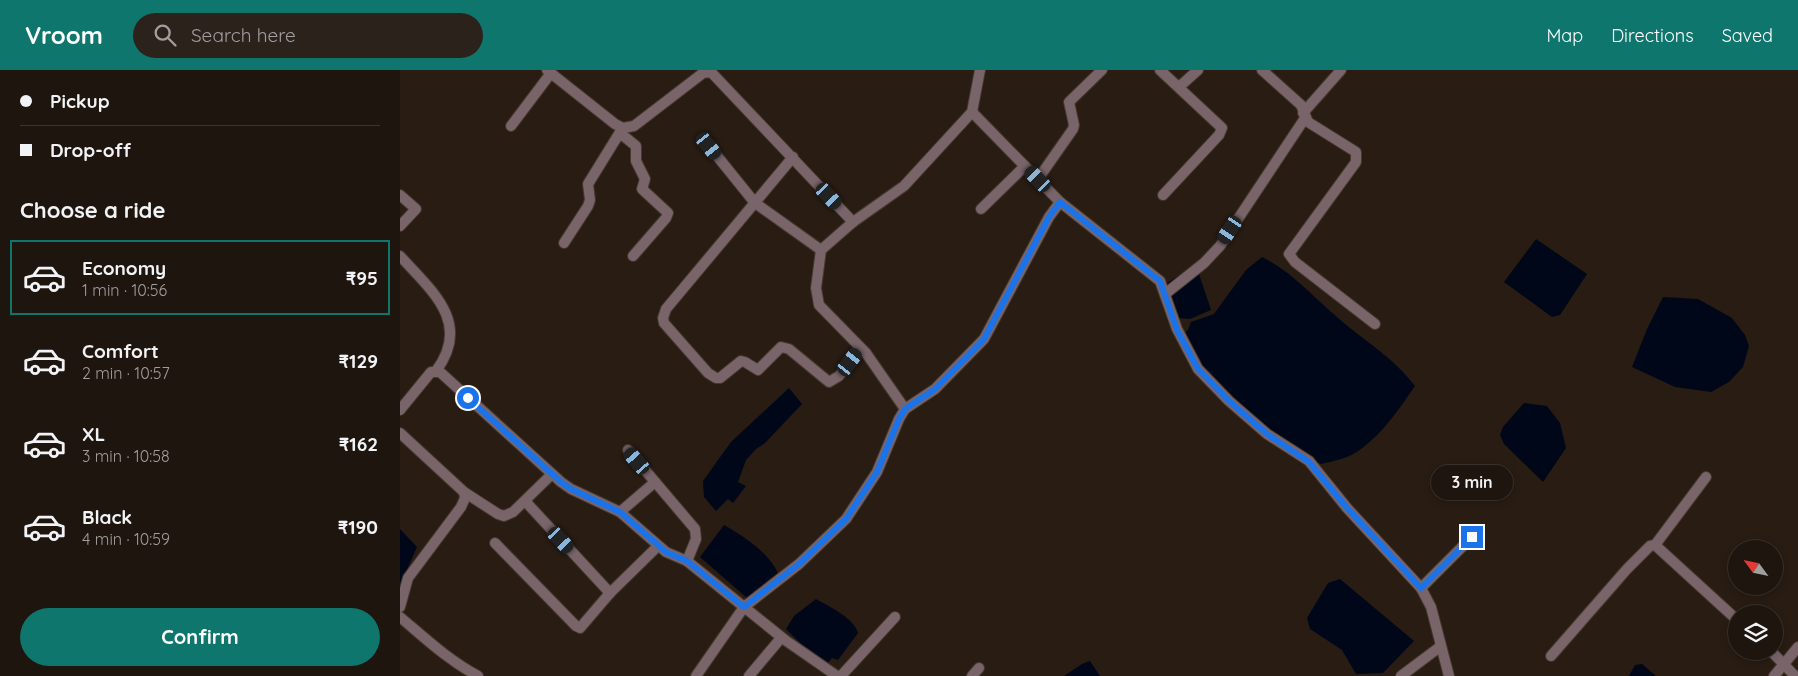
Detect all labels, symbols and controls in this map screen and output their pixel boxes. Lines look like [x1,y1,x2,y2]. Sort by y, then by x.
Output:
search box [133,13,483,58]
text: Vroom [25,20,103,50]
icon: search [151,21,179,49]
text: Search here [191,23,296,47]
text: Map [1546,24,1583,47]
text: Directions [1611,24,1694,47]
text: Saved [1722,24,1773,47]
text: Pickup [50,89,110,113]
car [693,130,724,162]
text: Drop-off [50,138,131,162]
car [1022,163,1053,195]
car [813,180,844,212]
text: Choose a ride [20,196,165,224]
car [1215,213,1244,247]
icon: car [22,255,67,300]
text: Economy [82,256,166,280]
text: ₹95 [346,266,378,290]
text: 1 min · 10:56 [82,280,167,300]
icon: car [22,338,67,383]
text: Comfort [82,339,159,363]
car [834,346,865,378]
text: ₹129 [338,349,378,373]
text: 2 min · 10:57 [82,363,170,383]
route start [457,387,479,409]
icon: car [22,421,67,466]
text: XL [82,422,105,446]
text: ₹162 [339,432,378,456]
car [621,445,652,477]
text: 3 min · 10:58 [82,446,170,466]
callout: 3 min [1431,464,1513,500]
text: 3 min [1451,472,1493,492]
icon: car [22,504,67,549]
text: Black [82,505,132,529]
text: ₹190 [338,515,378,539]
car [545,524,576,556]
route end [1461,526,1483,548]
text: 4 min · 10:59 [82,529,170,549]
north arrow [1728,540,1782,595]
map controls [1728,540,1783,660]
button: layers [1728,605,1783,660]
button: Confirm [20,608,380,666]

